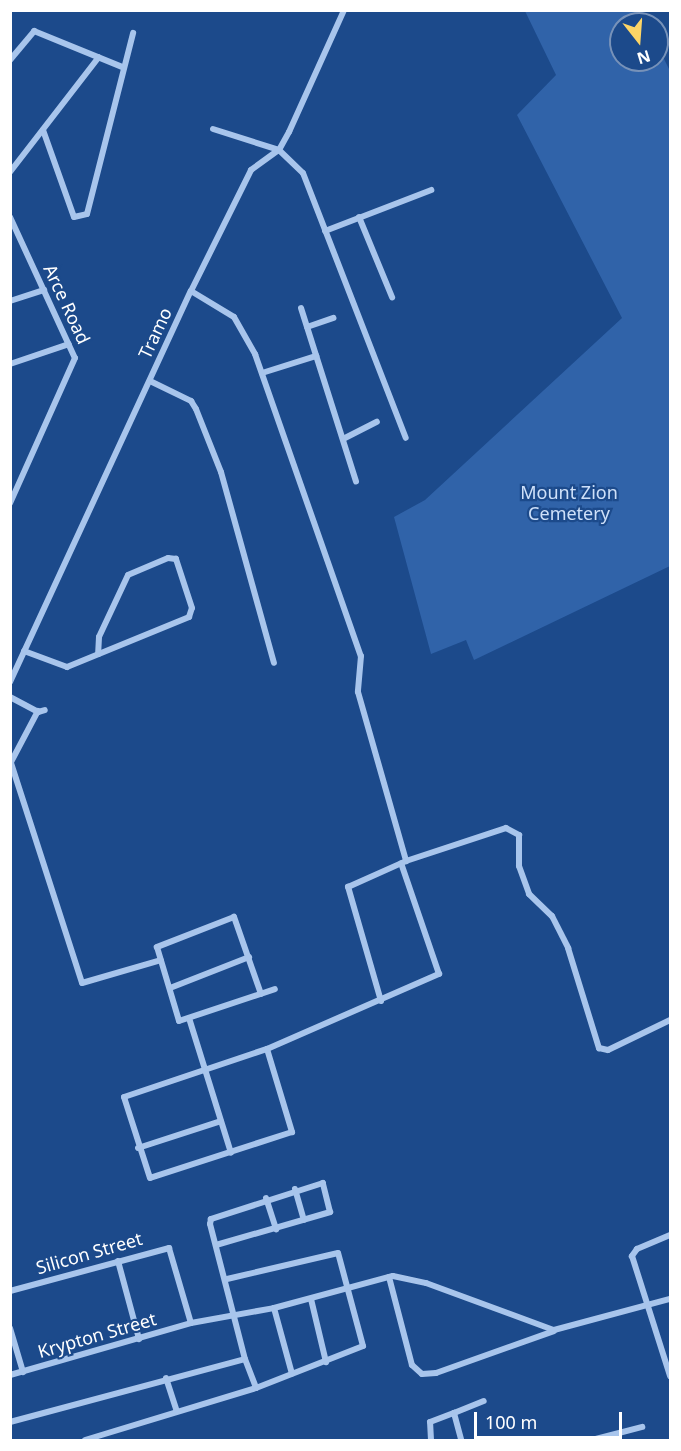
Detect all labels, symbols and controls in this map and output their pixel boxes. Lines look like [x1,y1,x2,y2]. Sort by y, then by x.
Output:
north arrow [609,12,669,72]
text: N [634,45,653,70]
street label: Arce Road [39,261,95,347]
street label: Tramo [134,304,176,362]
park label: Mount Zion Cemetery [520,482,618,524]
street label: Silicon Street [33,1228,145,1278]
street label: Krypton Street [35,1308,159,1362]
scale bar [477,1400,626,1438]
text: 100 m [485,1410,537,1434]

